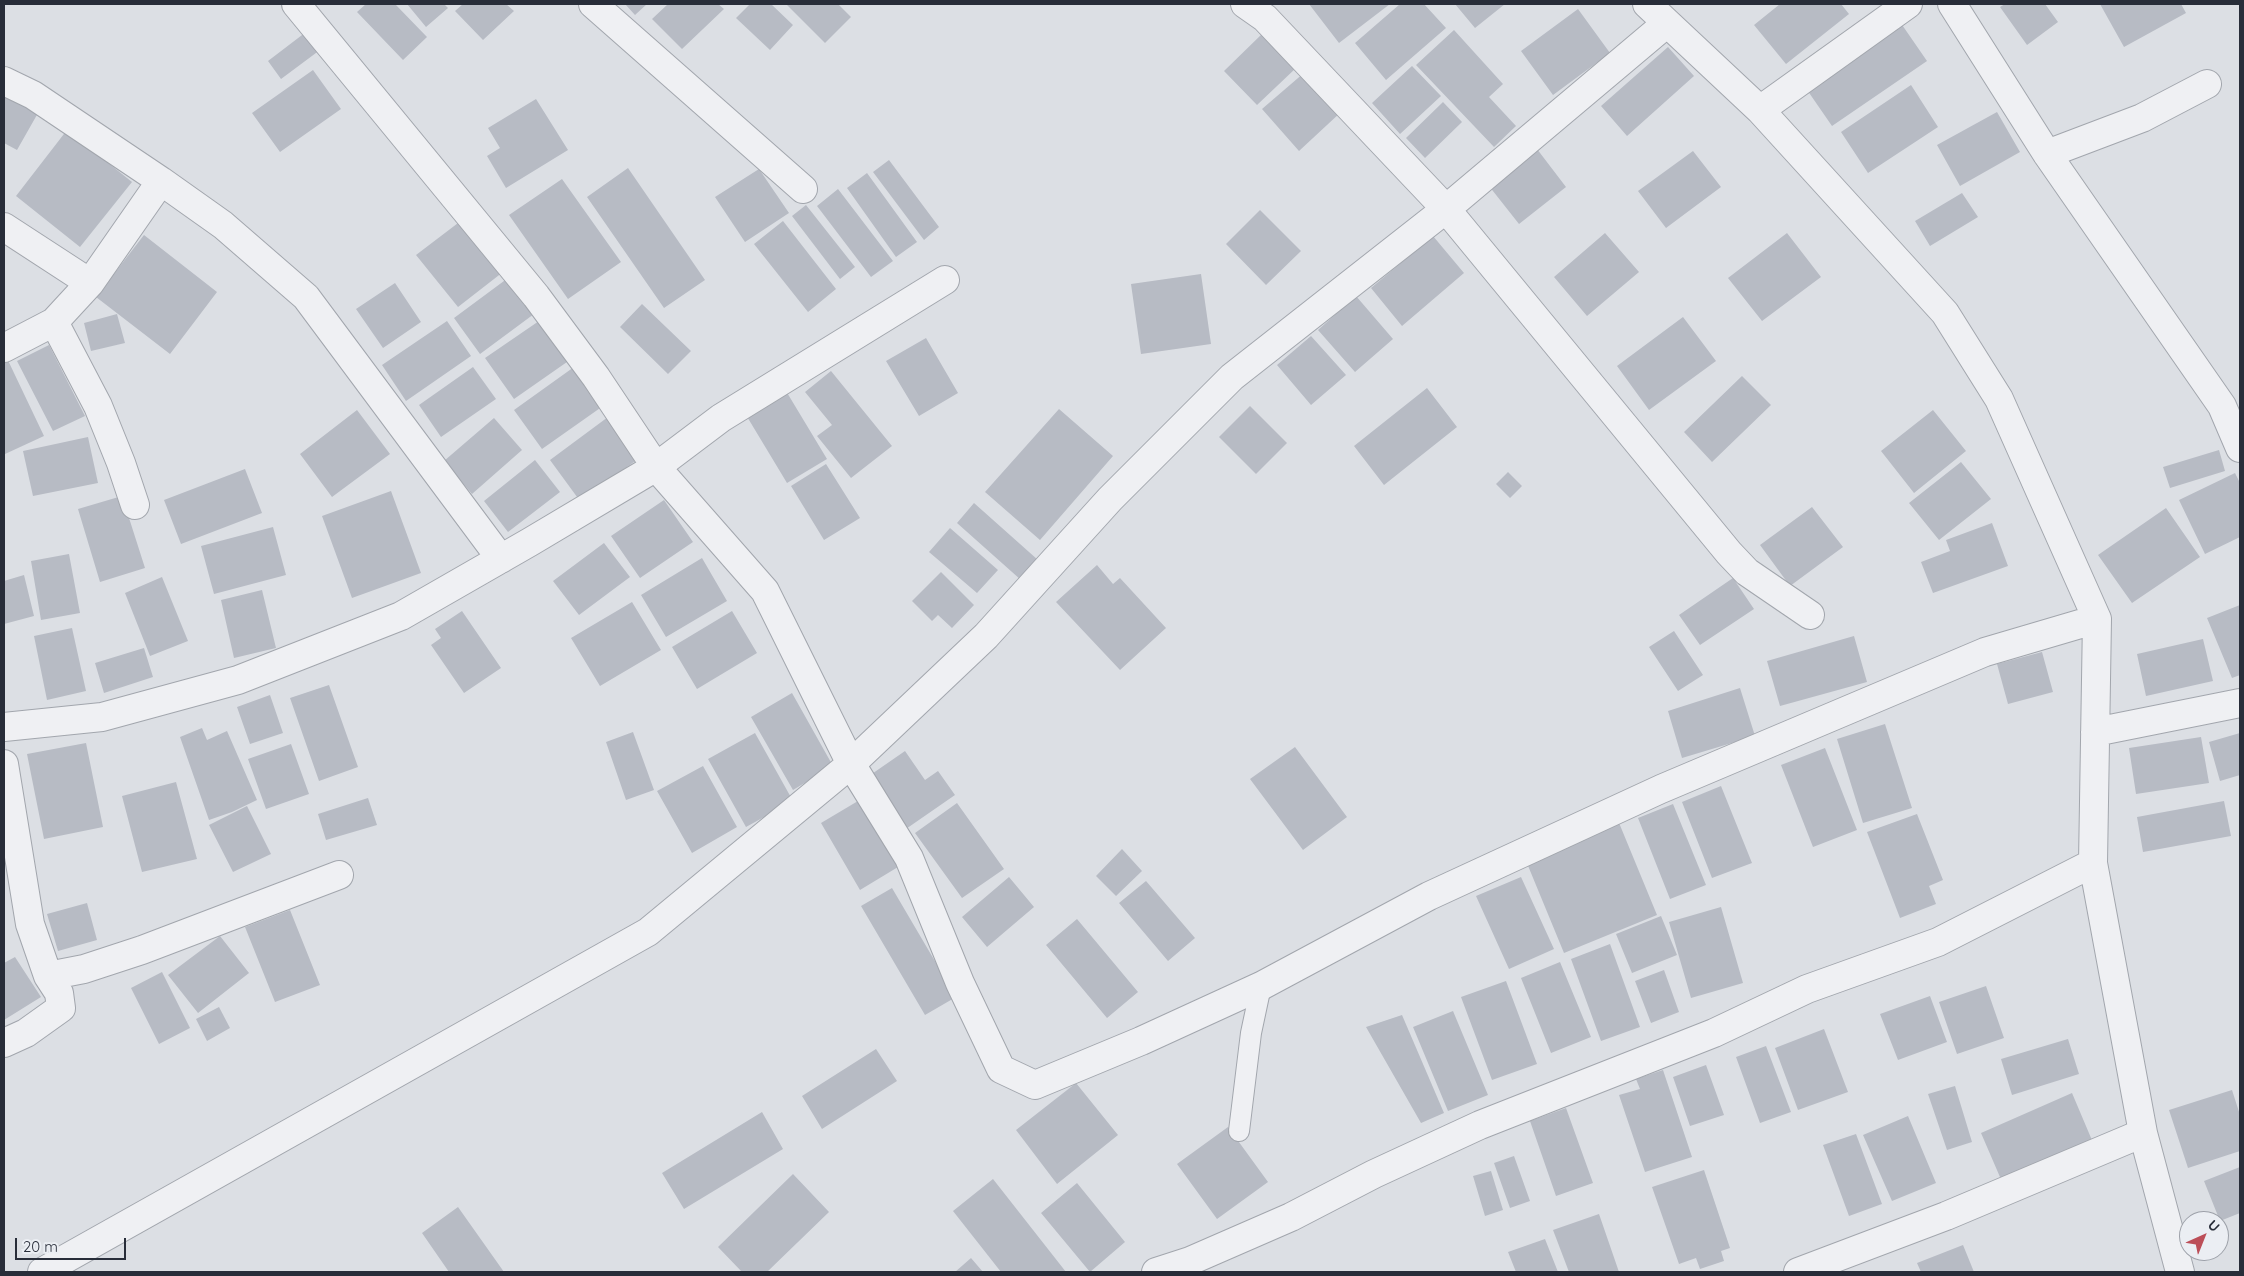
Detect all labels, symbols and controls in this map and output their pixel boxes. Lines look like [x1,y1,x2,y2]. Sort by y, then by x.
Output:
north arrow [2179,1211,2229,1261]
text: U [2204,1216,2224,1236]
scale bar [18,1228,129,1260]
text: 20 m [23,1237,58,1256]

